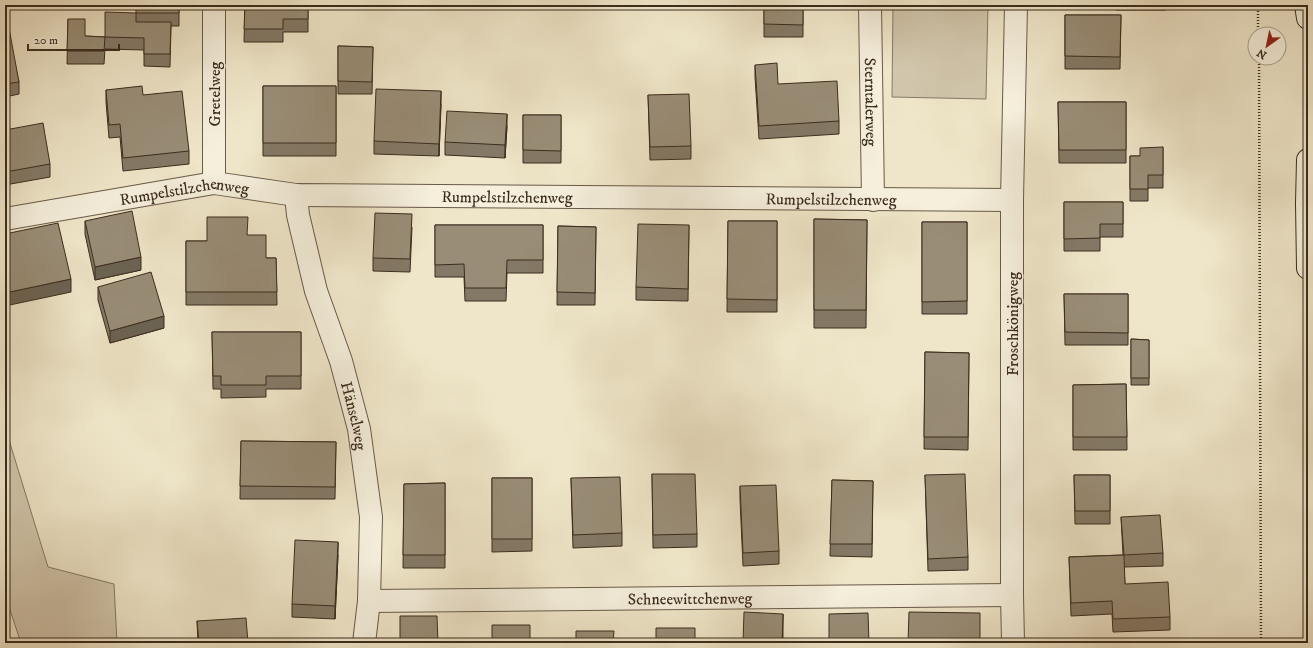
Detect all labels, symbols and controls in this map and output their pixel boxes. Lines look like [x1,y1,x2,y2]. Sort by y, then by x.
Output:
scale bar [28,26,119,52]
north arrow [1247,26,1287,66]
text: 20 m [34,33,58,48]
text: N [1254,45,1270,62]
street label: Sterntalerweg [860,58,881,147]
street label: Gretelweg [205,61,225,126]
street label: Rumpelstilzchenweg [118,174,251,210]
street label: Rumpelstilzchenweg [441,187,573,208]
street label: Rumpelstilzchenweg [765,189,897,210]
street label: Froschkönigweg [1003,272,1023,376]
street label: Hänselweg [336,380,371,452]
street label: Schneewittchenweg [628,588,753,610]

